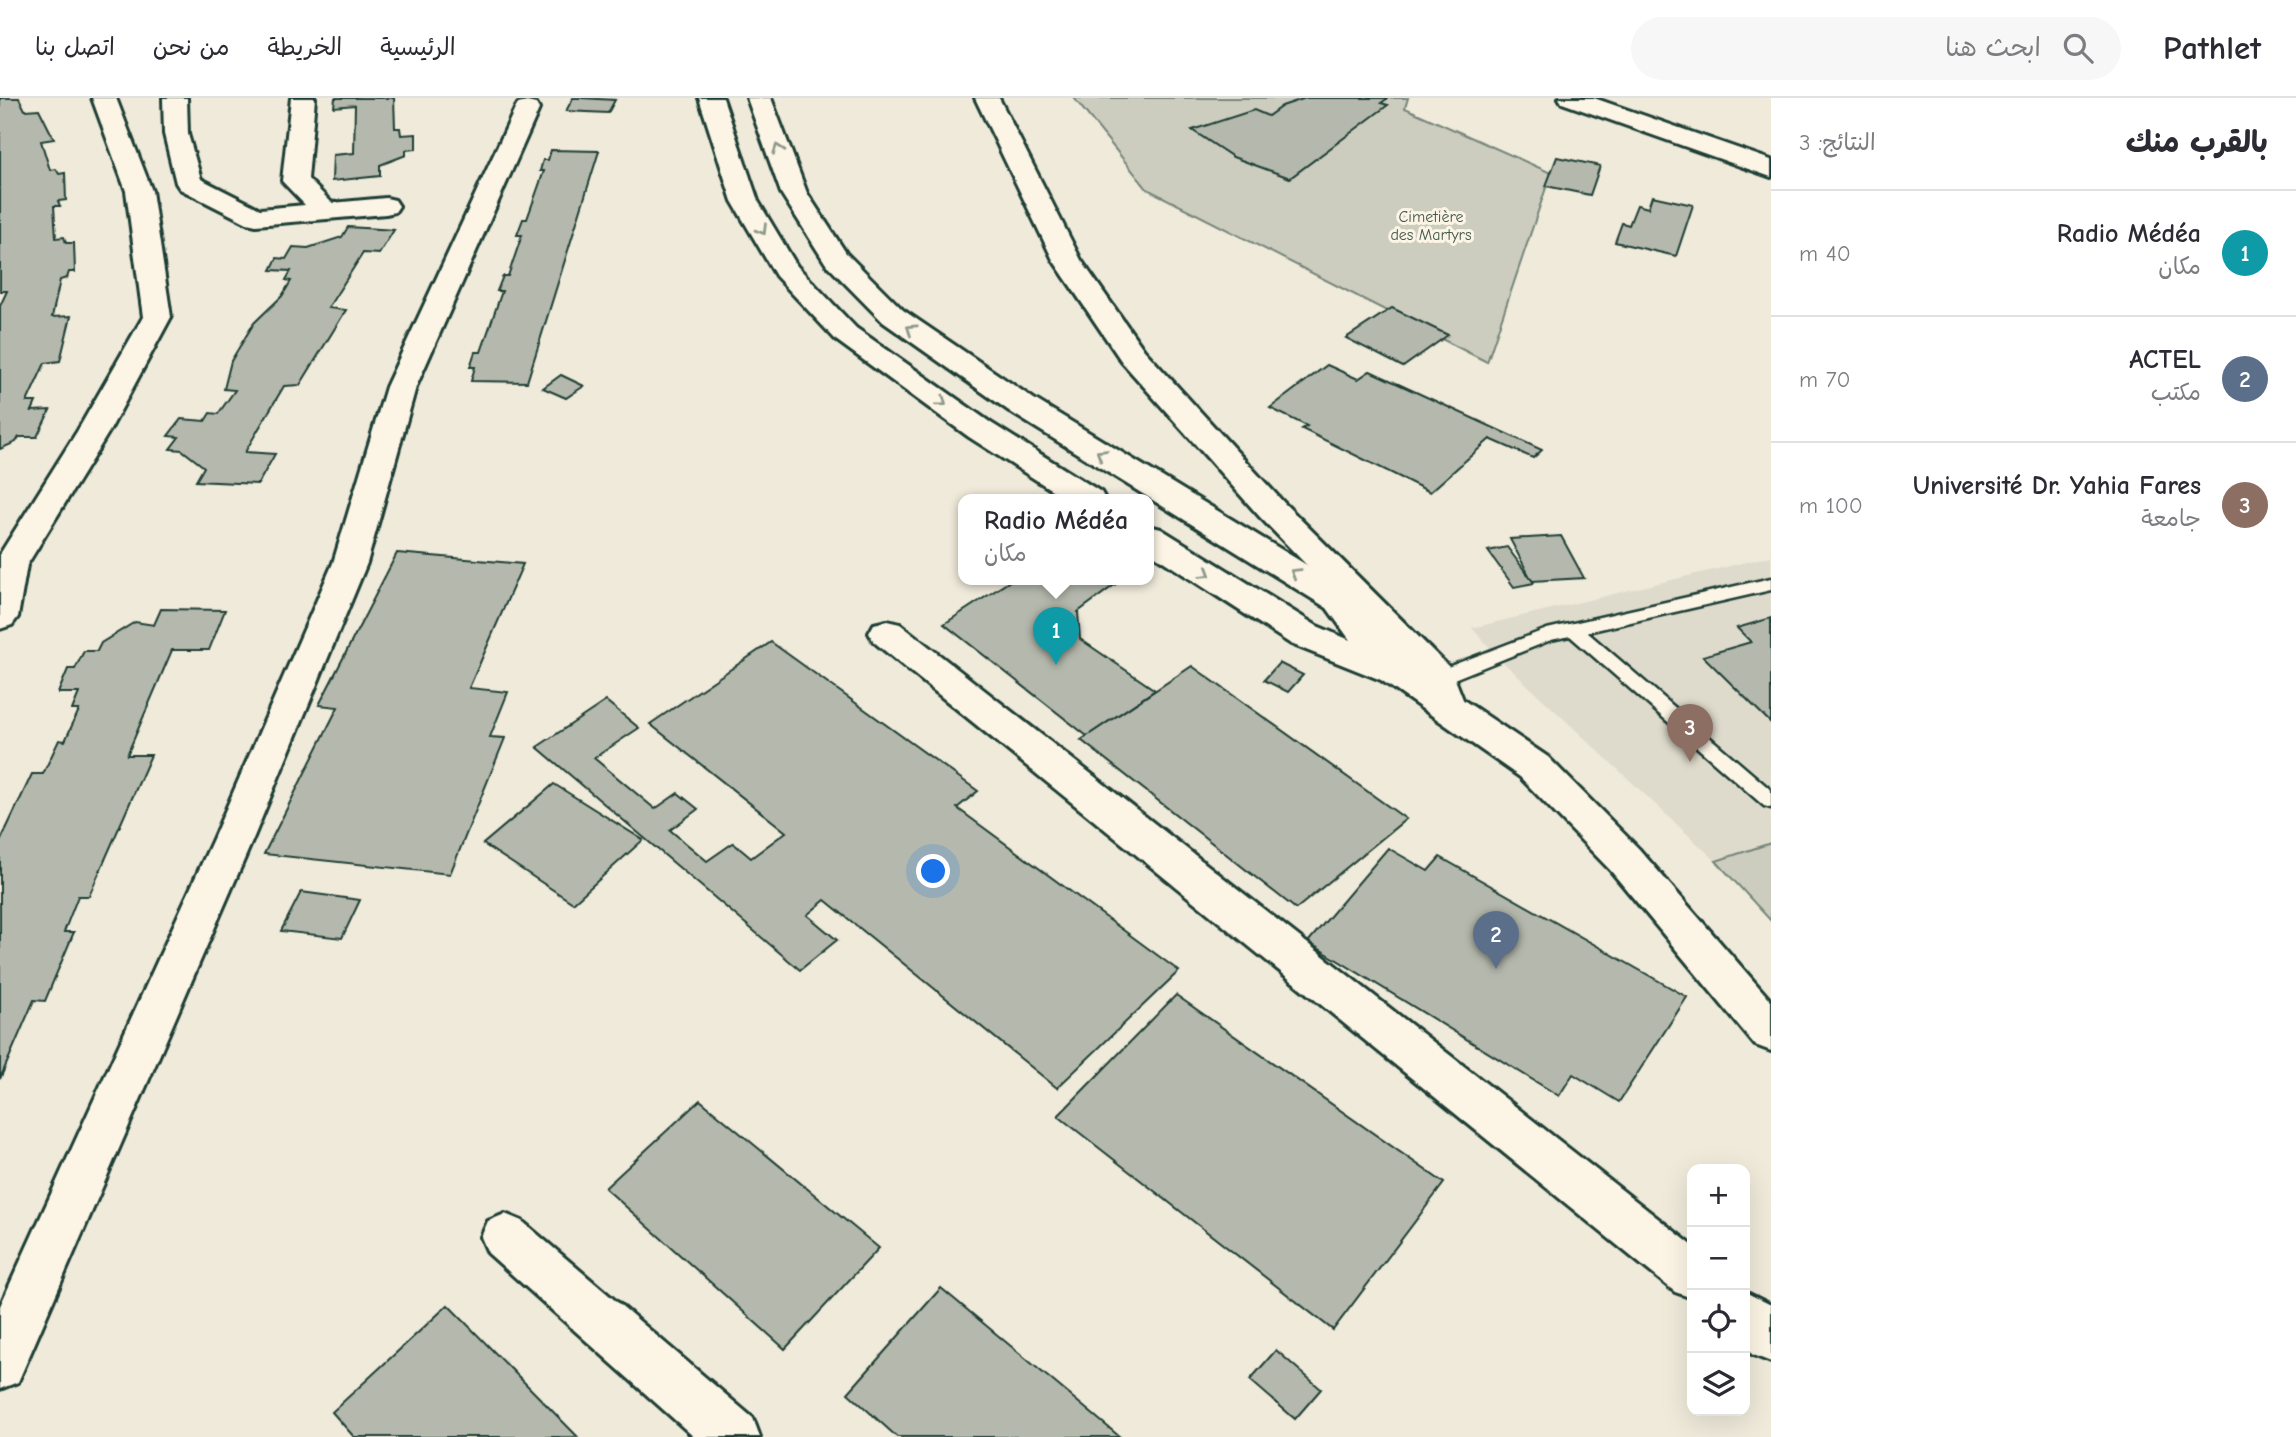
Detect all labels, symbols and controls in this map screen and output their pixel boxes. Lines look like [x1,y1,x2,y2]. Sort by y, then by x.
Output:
search box [1631,17,2121,80]
icon: search [2059,29,2097,67]
text: Pathlet [2163,29,2261,67]
text: اتصل بنا [35,33,115,61]
text: من نحن [153,33,229,61]
text: الخريطة [267,33,342,61]
text: الرئيسية [380,33,456,61]
text: ابحث هنا [1945,33,2041,63]
text: بالقرب منك [2126,125,2268,160]
text: النتائج: 3 [1799,129,1876,156]
one-way arrow [772,144,786,156]
park label: Cimetière des Martyrs [1390,208,1472,244]
text: Radio Médéa [2057,219,2201,249]
one-way arrow [754,222,767,235]
text: 40 m [1799,240,1851,267]
text: 1 [2240,240,2250,267]
text: مكان [2158,253,2201,280]
one-way arrow [906,325,919,337]
text: ACTEL [2129,345,2201,375]
text: 70 m [1799,366,1851,393]
text: 2 [2239,366,2251,393]
text: مكتب [2151,379,2201,406]
one-way arrow [934,394,947,406]
one-way arrow [1096,449,1109,462]
text: Université Dr. Yahia Fares [1913,471,2201,501]
text: 100 m [1799,492,1863,519]
text: 3 [2239,492,2251,519]
popup [958,494,1154,585]
text: جامعة [2141,505,2201,532]
text: Radio Médéa [984,506,1128,536]
text: مكان [984,540,1027,567]
one-way arrow [1199,565,1212,578]
one-way arrow [1289,568,1302,581]
pin: 1 [1033,607,1079,665]
pin: 3 [1667,704,1713,762]
your location [916,854,950,888]
pin: 2 [1473,911,1519,969]
map controls [1687,1164,1750,1416]
button: + [1687,1164,1750,1227]
button: − [1687,1227,1750,1290]
button: locate [1687,1290,1750,1353]
button: layers [1687,1353,1750,1416]

